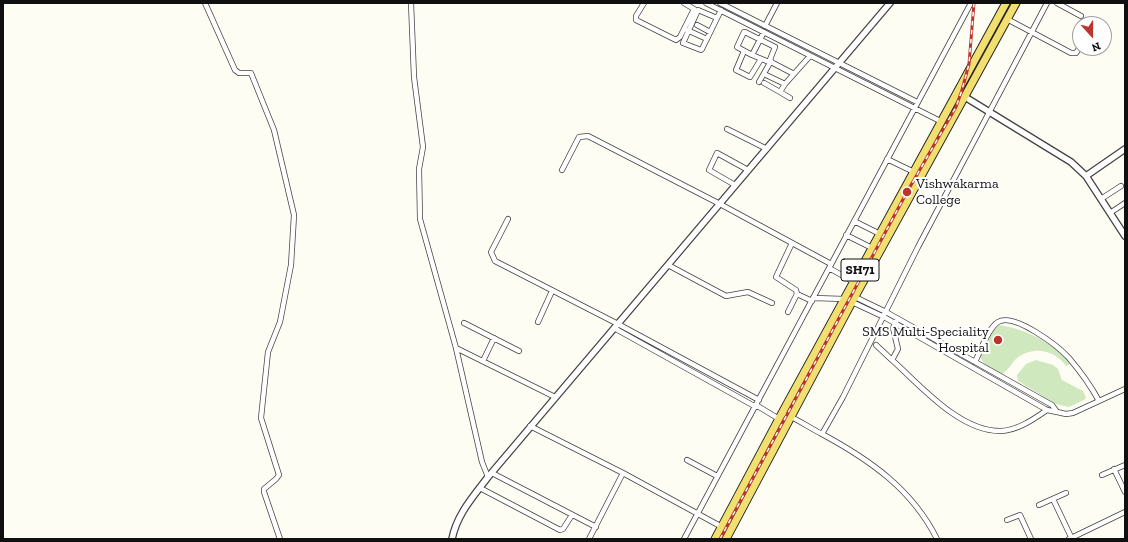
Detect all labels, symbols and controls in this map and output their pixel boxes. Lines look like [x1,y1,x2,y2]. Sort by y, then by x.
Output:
north arrow [1072,16,1112,56]
text: N [1090,39,1102,54]
place label: Vishwakarma College [916,176,999,208]
marker: Vishwakarma College [901,186,913,198]
road number: SH71 [841,259,879,281]
place label: SMS Multi-Speciality Hospital [862,324,989,356]
marker: SMS Multi-Speciality Hospital [992,334,1004,346]

